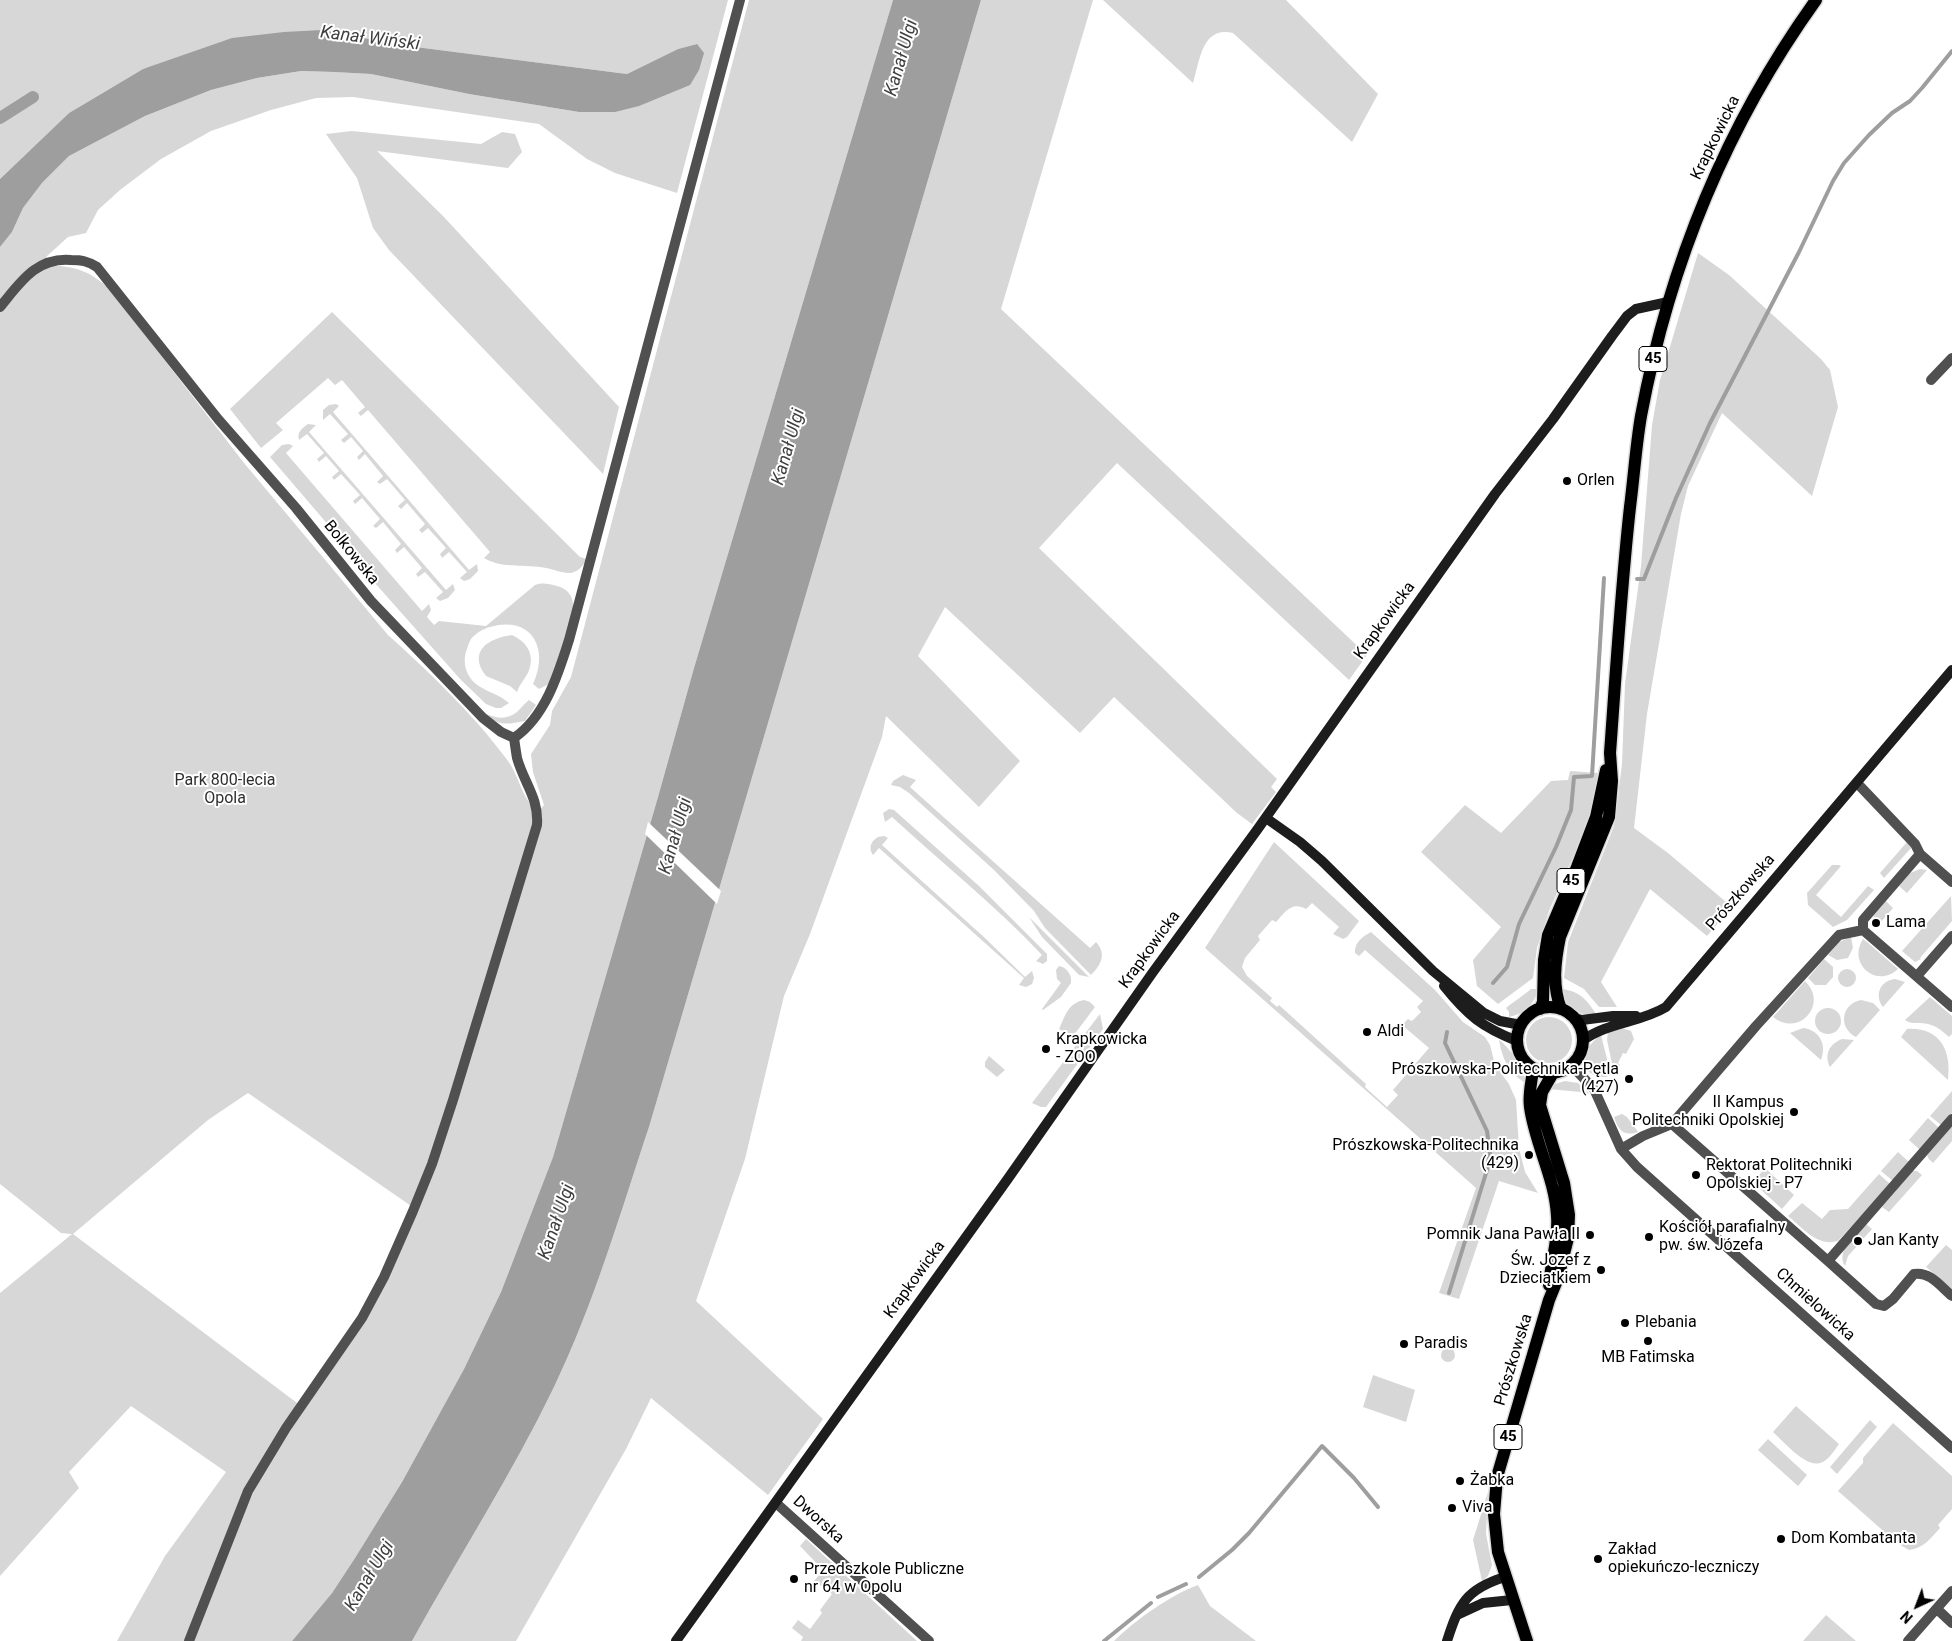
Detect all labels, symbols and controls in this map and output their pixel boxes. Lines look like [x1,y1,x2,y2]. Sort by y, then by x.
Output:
water label: Kanał Ulgi [881,17,923,99]
water label: Kanał Wiński [319,22,421,56]
street label: Krapkowicka [1687,93,1745,183]
road number: 45 [1639,346,1667,372]
water label: Kanał Ulgi [768,406,810,488]
place label: Orlen [1577,471,1615,491]
marker: Orlen [1561,475,1573,487]
street label: Bolkowska [319,517,383,589]
street label: Krapkowicka [1350,578,1420,664]
park label: Park 800-lecia Opola [175,771,275,809]
water label: Kanał Ulgi [655,795,697,877]
street label: Prószkowska [1703,851,1779,935]
road number: 45 [1557,868,1585,894]
street label: Krapkowicka [1115,907,1185,993]
place label: Lama [1886,913,1926,933]
marker: Lama [1870,917,1882,929]
place label: Aldi [1377,1022,1404,1042]
marker: Aldi [1361,1026,1373,1038]
place label: Krapkowicka - ZOO [1056,1030,1147,1068]
marker: Krapkowicka - ZOO [1040,1043,1052,1055]
place label: Prószkowska-Politechnika-Pętla (427) [1392,1060,1619,1098]
marker: Prószkowska-Politechnika-Pętla (427) [1623,1073,1635,1085]
place label: II Kampus Politechniki Opolskiej [1632,1093,1784,1131]
marker: II Kampus Politechniki Opolskiej [1788,1106,1800,1118]
place label: Prószkowska-Politechnika (429) [1332,1136,1519,1174]
marker: Prószkowska-Politechnika (429) [1523,1149,1535,1161]
place label: Rektorat Politechniki Opolskiej - P7 [1706,1156,1852,1194]
marker: Rektorat Politechniki Opolskiej - P7 [1690,1169,1702,1181]
water label: Kanał Ulgi [534,1181,580,1263]
place label: Kościół parafialny pw. św. Józefa [1659,1218,1785,1256]
place label: Pomnik Jana Pawła II [1427,1225,1580,1245]
marker: Pomnik Jana Pawła II [1584,1229,1596,1241]
marker: Kościół parafialny pw. św. Józefa [1643,1231,1655,1243]
place label: Jan Kanty [1868,1231,1939,1251]
marker: Jan Kanty [1852,1235,1864,1247]
street label: Krapkowicka [880,1237,950,1323]
place label: Św. Jozef z Dzieciątkiem [1499,1251,1591,1289]
marker: Św. Jozef z Dzieciątkiem [1595,1264,1607,1276]
street label: Chmielowicka [1772,1264,1858,1346]
street label: Prószkowska [1491,1312,1537,1408]
place label: Plebania [1635,1313,1697,1333]
marker: Plebania [1619,1317,1631,1329]
place label: Paradis [1414,1334,1468,1354]
marker: MB Fatimska [1642,1335,1654,1347]
marker: Paradis [1398,1338,1410,1350]
place label: MB Fatimska [1601,1348,1695,1368]
road number: 45 [1494,1424,1522,1450]
place label: Żabka [1470,1471,1514,1491]
marker: Żabka [1454,1475,1466,1487]
street label: Dworska [788,1492,848,1548]
place label: Viva [1462,1498,1492,1518]
marker: Viva [1446,1502,1458,1514]
place label: Dom Kombatanta [1791,1529,1916,1549]
marker: Dom Kombatanta [1775,1533,1787,1545]
water label: Kanał Ulgi [341,1537,399,1615]
place label: Zakład opiekuńczo-leczniczy [1608,1540,1759,1578]
marker: Zakład opiekuńczo-leczniczy [1592,1553,1604,1565]
place label: Przedszkole Publiczne nr 64 w Opolu [804,1560,964,1598]
marker: Przedszkole Publiczne nr 64 w Opolu [788,1573,800,1585]
north arrow [1892,1581,1942,1631]
text: N [1898,1608,1916,1626]

